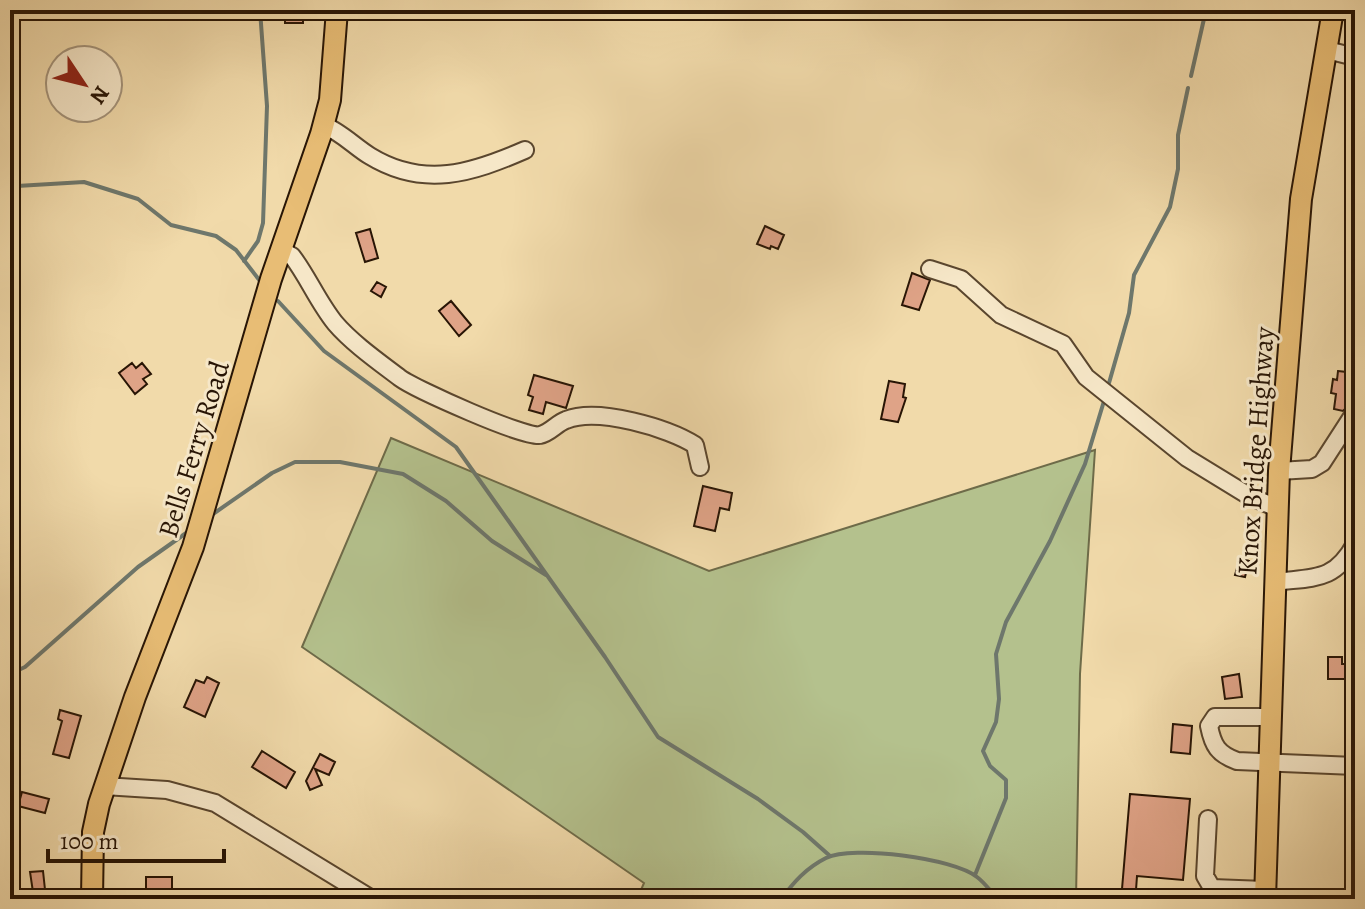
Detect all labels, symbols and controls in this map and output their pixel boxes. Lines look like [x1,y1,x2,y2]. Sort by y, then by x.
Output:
north arrow [44,44,124,124]
text: N [83,80,116,110]
street label: Knox Bridge Highway [1228,325,1284,577]
street label: Bells Ferry Road [149,355,239,542]
scale bar [48,813,224,863]
text: 100 m [60,825,119,857]

